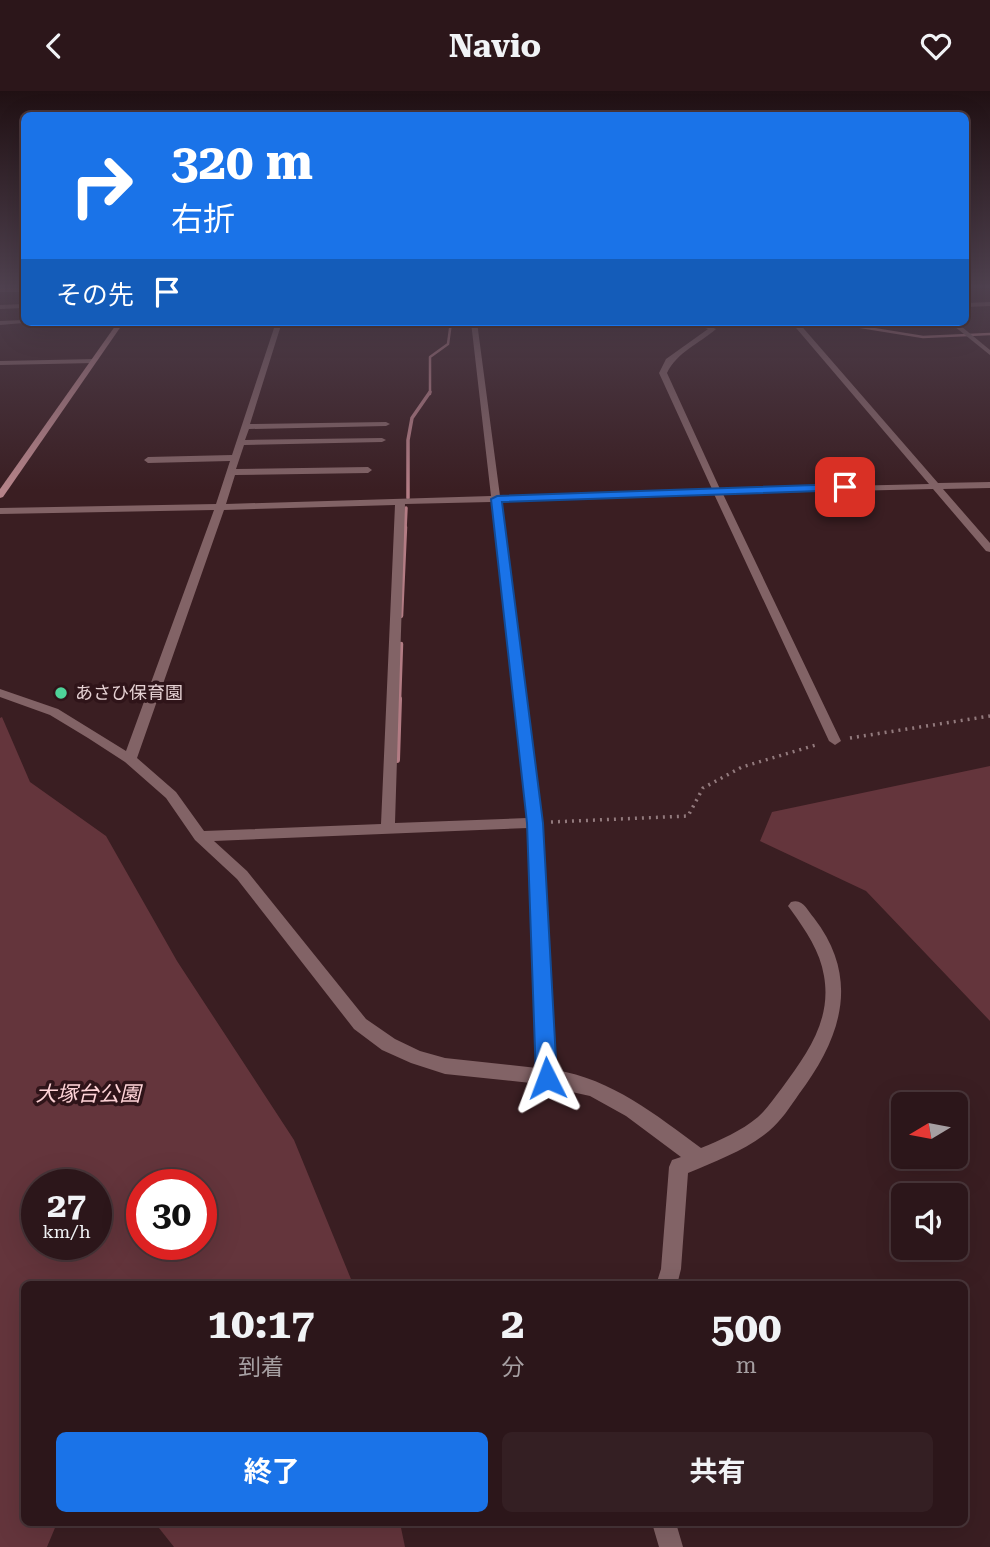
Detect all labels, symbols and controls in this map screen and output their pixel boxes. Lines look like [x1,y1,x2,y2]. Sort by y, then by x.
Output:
icon: back [35,27,73,65]
text: Navio [449,27,541,65]
icon: heart [917,27,955,65]
text: 320 m [171,134,313,191]
icon: right [56,140,147,231]
text: 右折 [171,200,235,238]
icon: arrive [148,273,186,311]
text: その先 [56,280,134,310]
pin [815,457,875,517]
icon: arrive [826,468,864,506]
place label: あさひ保育園 [75,682,183,703]
marker: あさひ保育園 [53,685,69,701]
position arrow [510,1041,584,1115]
park label: 大塚台公園 [36,1082,143,1106]
north arrow [891,1092,968,1169]
map controls [891,1092,968,1260]
speed limit sign: 30 [126,1169,217,1260]
button: sound [891,1183,968,1260]
text: 27 [47,1185,86,1226]
text: km/h [42,1221,91,1242]
text: 10:17 [207,1299,315,1348]
text: 2 [501,1299,525,1348]
text: 500 [711,1303,782,1352]
text: m [736,1352,757,1379]
text: 到着 [238,1354,284,1381]
text: 分 [501,1354,524,1381]
button: 終了 [56,1432,488,1512]
button: 共有 [502,1432,933,1512]

